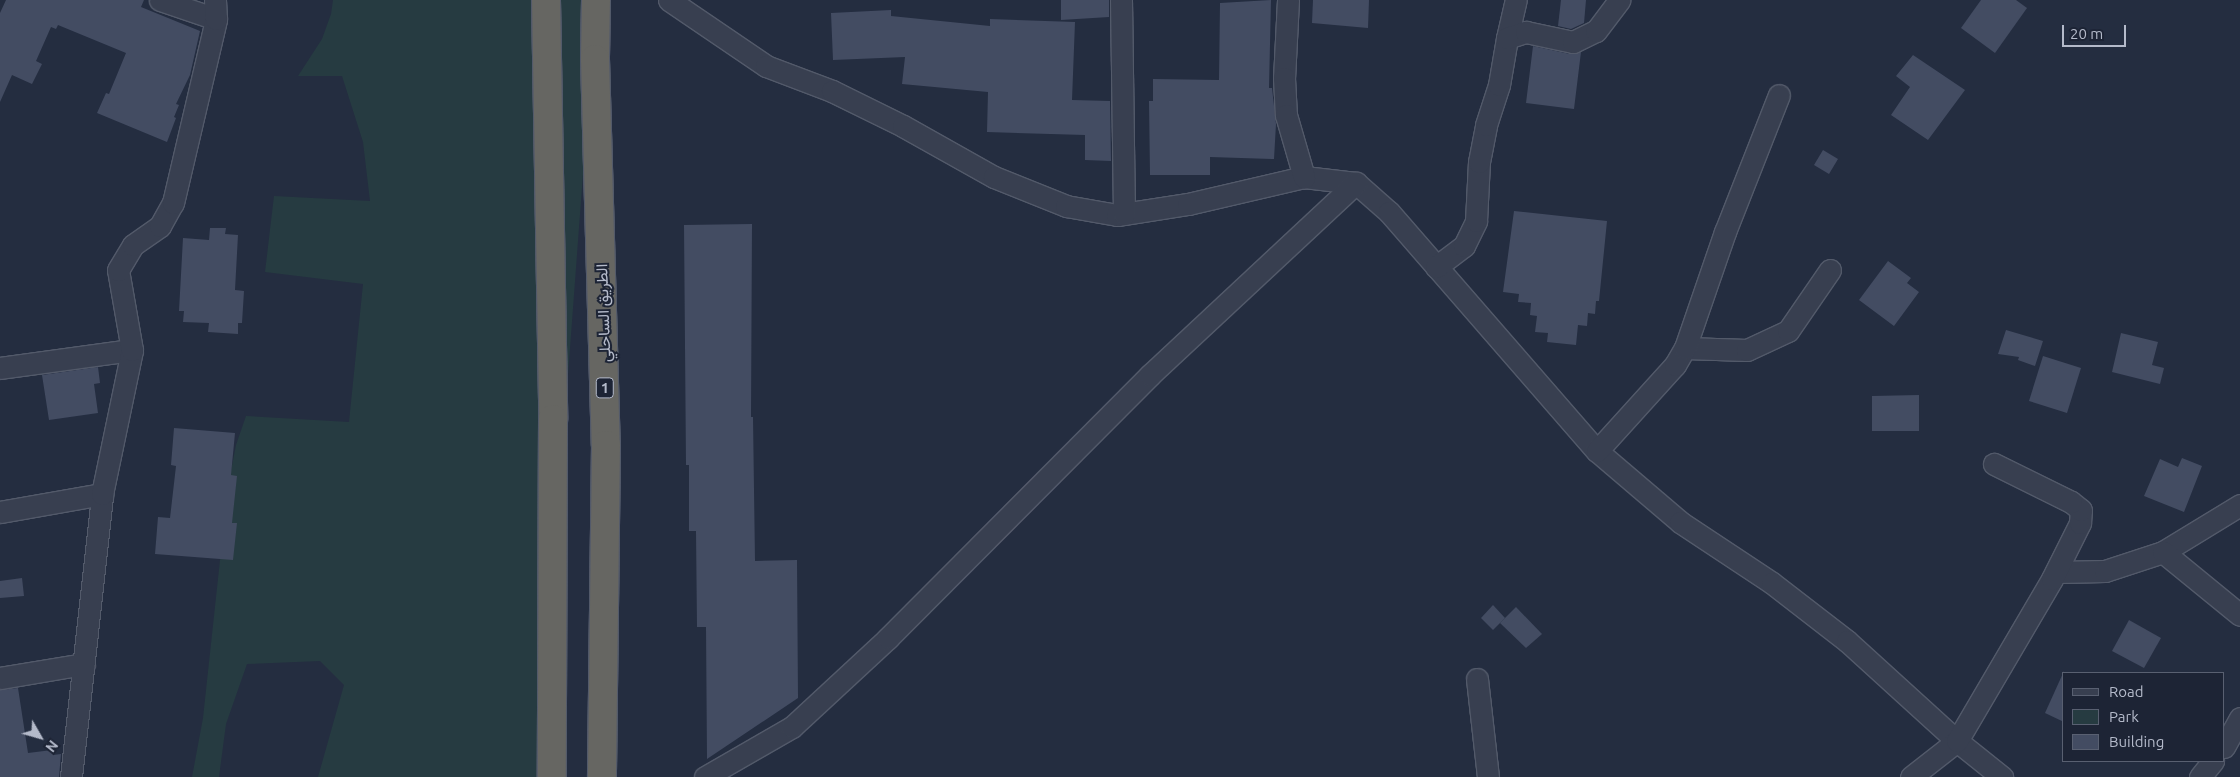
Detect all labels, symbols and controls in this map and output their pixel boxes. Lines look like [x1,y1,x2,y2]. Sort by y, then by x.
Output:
scale bar [2065,15,2129,47]
text: 20 m [2070,25,2103,42]
street label: الطريق الساحلي [592,263,614,363]
road number: 1 [595,376,615,400]
legend [2062,672,2225,762]
text: Road [2109,683,2144,700]
text: Park [2109,708,2139,725]
north arrow [15,712,65,762]
text: Building [2109,733,2164,750]
text: N [42,737,61,755]

